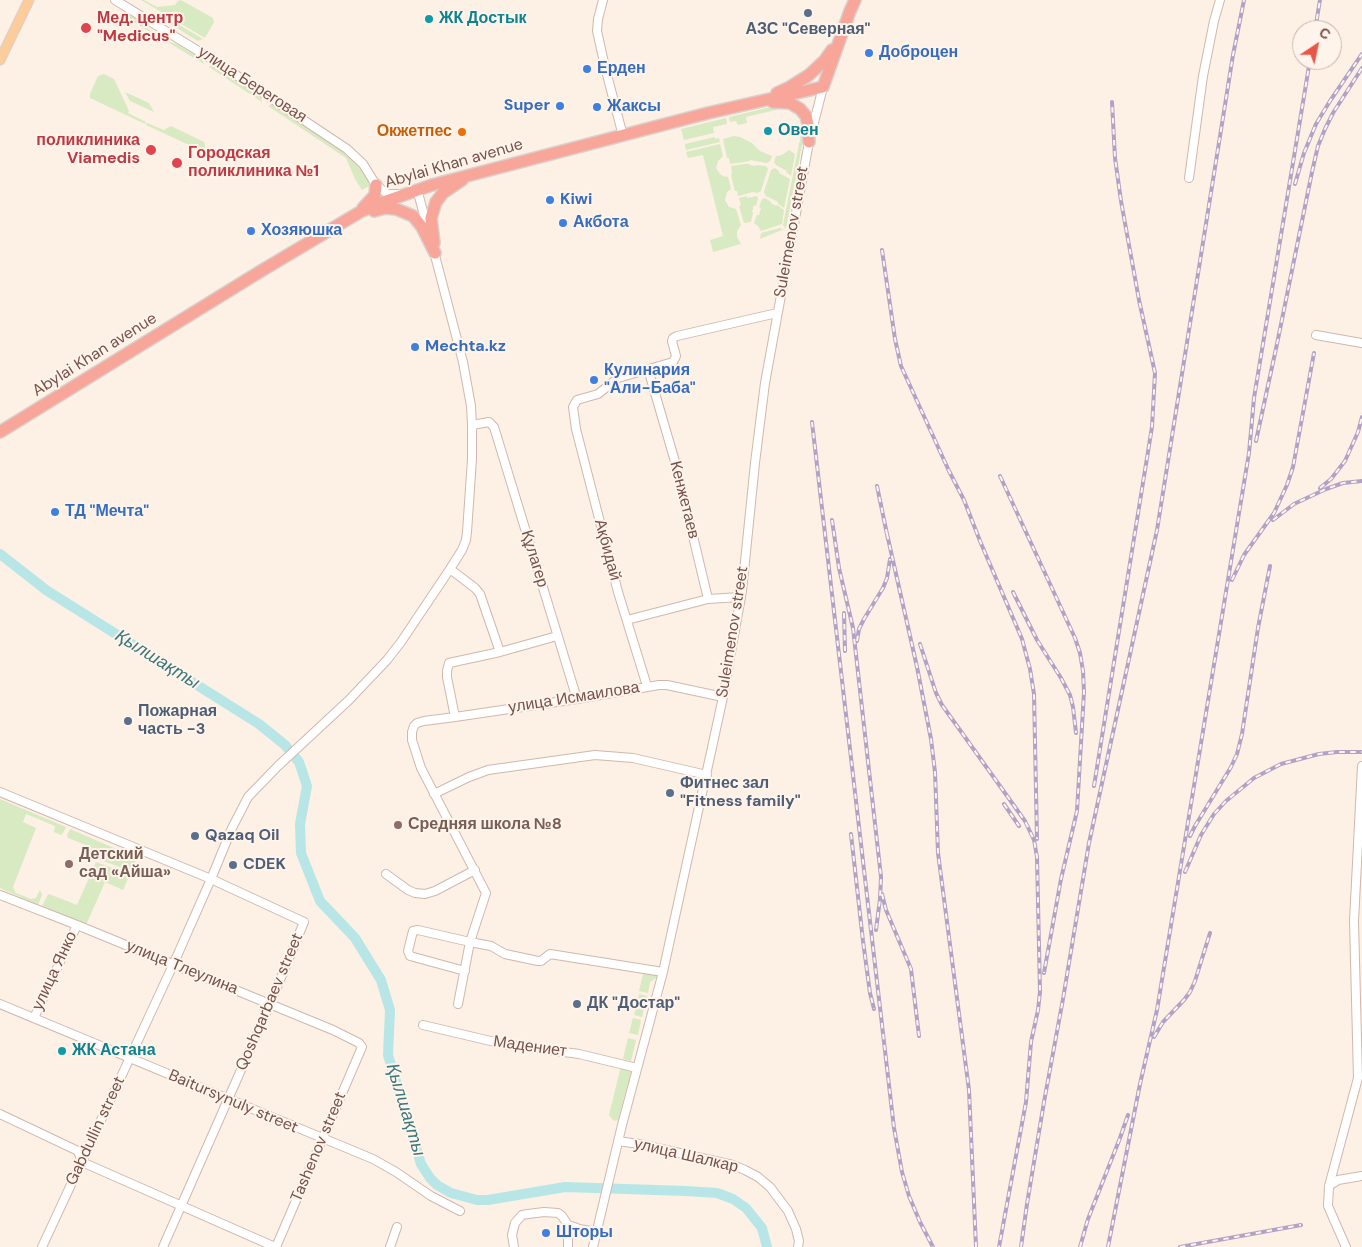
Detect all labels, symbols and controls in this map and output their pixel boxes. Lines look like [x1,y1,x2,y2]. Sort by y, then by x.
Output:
marker: АЗС "Северная" [802,7,814,19]
place label: Мед. центр "Medicus" [97,9,183,47]
place label: ЖК Достык [439,9,527,29]
marker: ЖК Достык [423,13,435,25]
place label: АЗС "Северная" [746,20,870,40]
north arrow [1292,20,1342,70]
marker: Мед. центр "Medicus" [79,21,93,35]
text: С [1316,23,1334,44]
street label: улица Береговая [194,43,310,127]
place label: Доброцен [879,43,958,63]
marker: Доброцен [863,47,875,59]
place label: Ерден [597,59,646,79]
marker: Ерден [581,63,593,75]
place label: Super [504,96,550,116]
place label: Жаксы [607,97,661,117]
marker: Super [554,100,566,112]
marker: Жаксы [591,101,603,113]
place label: Овен [778,121,819,141]
place label: Окжетпес [377,122,452,142]
marker: Овен [762,125,774,137]
marker: Окжетпес [456,126,468,138]
place label: поликлиника Viamedis [36,131,140,169]
street label: Abylai Khan avenue [383,135,525,193]
marker: поликлиника Viamedis [144,143,158,157]
place label: Городская поликлиника №1 [188,144,319,182]
marker: Городская поликлиника №1 [170,156,184,170]
street label: Suleimenov street [771,165,813,299]
place label: Kiwi [560,190,592,210]
marker: Kiwi [544,194,556,206]
place label: Акбота [573,213,629,233]
marker: Акбота [557,217,569,229]
place label: Хозяюшка [261,221,342,241]
marker: Хозяюшка [245,225,257,237]
street label: Abylai Khan avenue [29,309,161,401]
place label: Mechta.kz [425,337,506,357]
marker: Mechta.kz [409,341,421,353]
place label: Кулинария "Али-Баба" [604,361,696,399]
marker: Кулинария "Али-Баба" [588,374,600,386]
street label: Кенжетаев [665,459,703,541]
place label: ТД "Мечта" [65,502,149,522]
marker: ТД "Мечта" [49,506,61,518]
street label: Ақбидай [590,517,624,583]
street label: Құлагер [516,528,552,590]
street label: Suleimenov street [713,565,753,699]
water label: Қылшақты [111,625,203,695]
street label: улица Исмаилова [507,678,641,718]
place label: Пожарная часть -3 [138,702,217,740]
marker: Пожарная часть -3 [122,715,134,727]
place label: Фитнес зал "Fitness family" [680,774,801,812]
marker: Фитнес зал "Fitness family" [664,787,676,799]
place label: Средняя школа №8 [408,815,562,835]
marker: Средняя школа №8 [392,819,404,831]
place label: Qazaq Oil [205,826,280,846]
marker: Qazaq Oil [189,830,201,842]
place label: Детский сад «Айша» [79,845,171,883]
place label: CDEK [243,855,286,875]
marker: Детский сад «Айша» [63,858,75,870]
marker: CDEK [227,859,239,871]
street label: улица Янко [28,929,82,1013]
street label: Qoshqarbaev street [232,930,308,1074]
street label: улица Тлеулина [123,937,241,999]
place label: ДК "Достар" [587,994,680,1014]
marker: ДК "Достар" [571,998,583,1010]
street label: Мадениет [492,1032,568,1062]
place label: ЖК Астана [72,1041,156,1061]
marker: ЖК Астана [56,1045,68,1057]
water label: Қылшақты [381,1061,429,1159]
street label: Baitursynuly street [165,1066,301,1138]
street label: Gabdullin street [62,1073,130,1189]
street label: Tashenov street [287,1089,351,1205]
street label: улица Шалкар [632,1135,740,1177]
place label: Шторы [556,1223,613,1243]
marker: Шторы [540,1227,552,1239]

